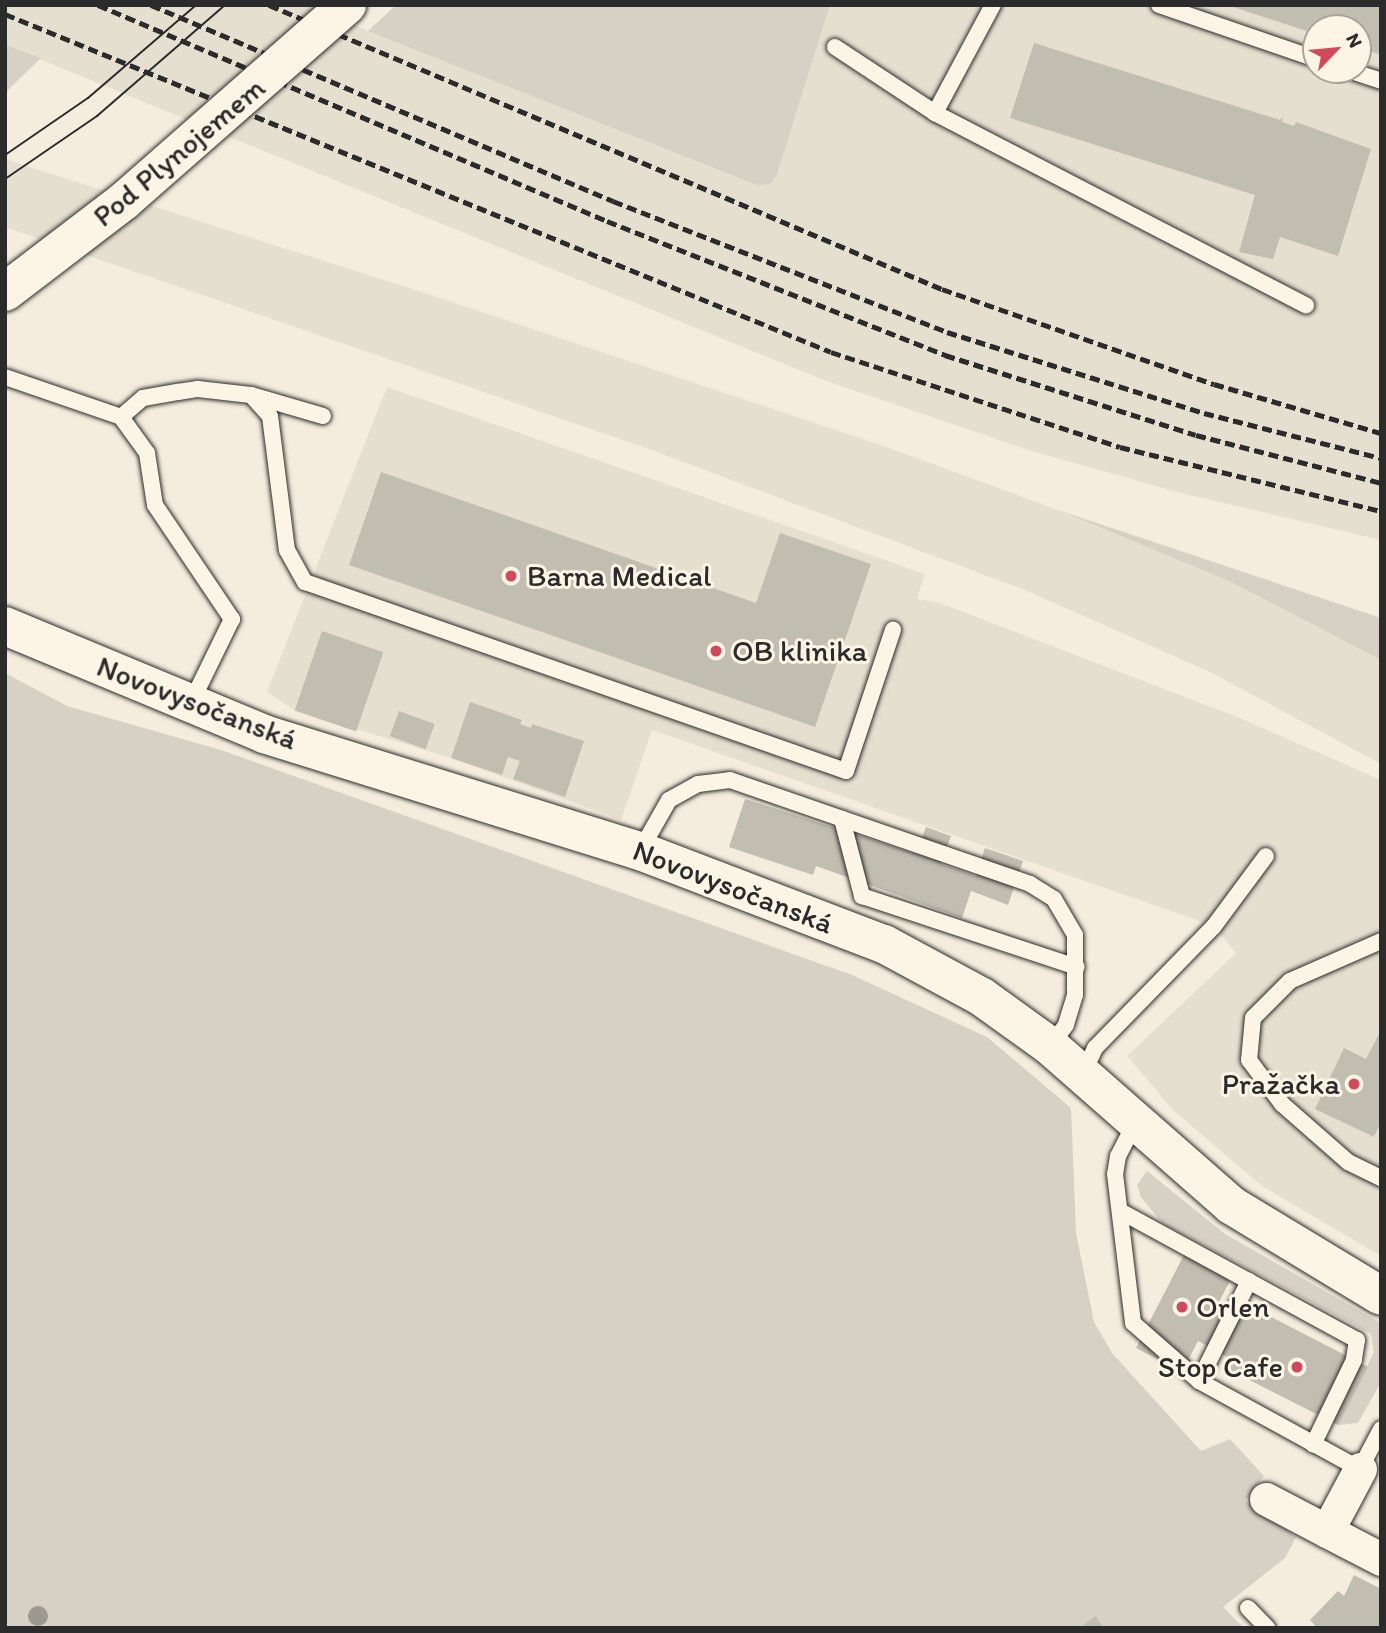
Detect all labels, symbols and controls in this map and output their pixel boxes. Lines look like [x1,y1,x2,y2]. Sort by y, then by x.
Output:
north arrow [1302,14,1372,84]
text: N [1341,30,1368,51]
street label: Pod Plynojemem [86,70,272,234]
place label: Barna Medical [527,558,711,594]
marker: Barna Medical [501,566,521,586]
place label: OB klinika [732,633,867,669]
marker: OB klinika [706,641,726,661]
street label: Novovysočanská [92,648,302,758]
street label: Novovysočanská [628,832,838,942]
place label: Pražačka [1222,1066,1340,1102]
marker: Pražačka [1346,1076,1362,1092]
place label: Orlen [1196,1289,1269,1325]
marker: Orlen [1174,1299,1190,1315]
place label: Stop Cafe [1158,1349,1283,1385]
marker: Stop Cafe [1289,1359,1305,1375]

